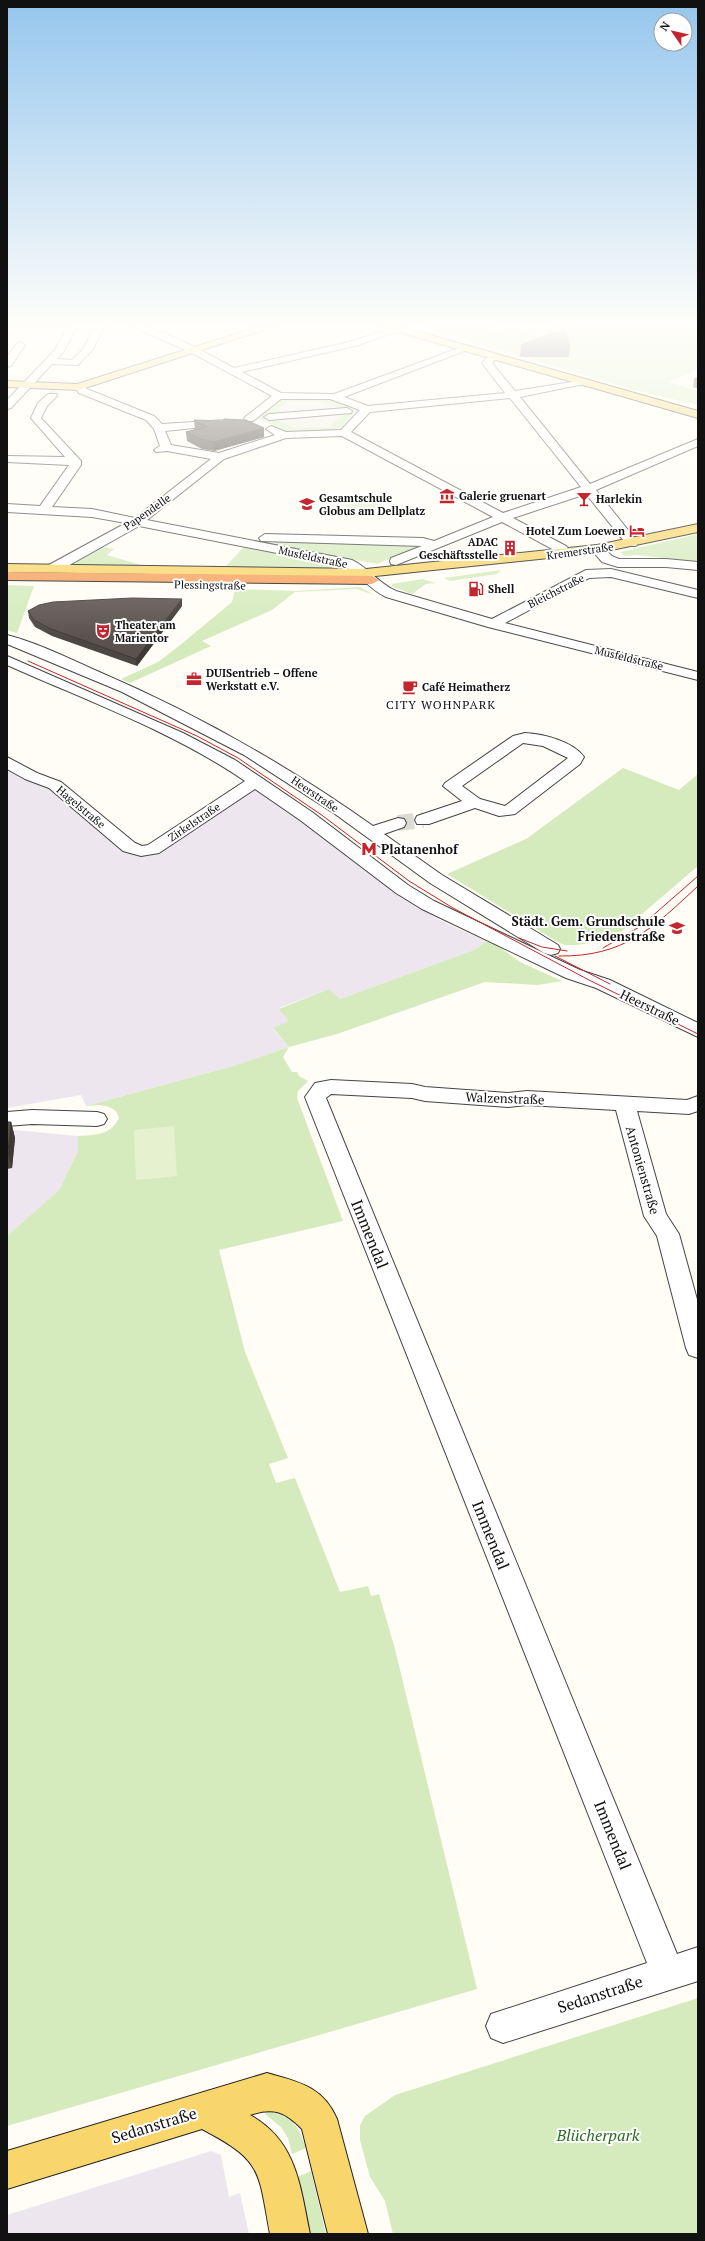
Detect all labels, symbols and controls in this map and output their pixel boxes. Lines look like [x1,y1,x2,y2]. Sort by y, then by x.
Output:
north arrow [653,12,693,52]
text: N [657,18,673,34]
museum icon: Galerie gruenart [438,487,456,505]
place label: Galerie gruenart [459,489,546,503]
street label: Papendelle [121,490,174,533]
bar icon: Harlekin [575,490,593,508]
place label: Gesamtschule Globus am Dellplatz [319,491,426,518]
place label: Harlekin [596,492,642,506]
school or university icon: Gesamtschule Globus am Dellplatz [298,495,316,513]
hotel icon: Hotel Zum Loewen [628,522,646,540]
place label: Hotel Zum Loewen [526,524,625,538]
place label: ADAC Geschäftsstelle [419,535,498,562]
building icon: ADAC Geschäftsstelle [501,539,519,557]
street label: Kremerstraße [546,539,615,563]
street label: Musfeldstraße [277,543,349,571]
street label: Bleichstraße [525,571,587,611]
street label: Plessingstraße [174,577,246,593]
fuel station icon: Shell [467,580,485,598]
place label: Shell [488,582,515,596]
place label: Theater am Marientor [115,618,177,645]
theatre icon: Theater am Marientor [94,622,112,640]
street label: Musfeldstraße [593,643,665,673]
place label: DUISentrieb – Offene Werkstatt e.V. [206,666,318,693]
office icon: DUISentrieb – Offene Werkstatt e.V. [185,670,203,688]
cafe icon: Café Heimatherz [401,678,419,696]
place label: Café Heimatherz [422,680,510,694]
district label: CITY WOHNPARK [386,697,496,712]
street label: Heerstraße [289,773,342,815]
street label: Hagelstraße [54,783,109,832]
street label: Zirkelstraße [165,799,223,845]
metro station icon: Platanenhof [360,840,378,858]
place label: Platanenhof [381,840,459,858]
place label: Städt. Gem. Grundschule Friedenstraße [511,912,665,945]
school or university icon: Städt. Gem. Grundschule Friedenstraße [668,919,686,937]
street label: Heerstraße [617,985,683,1029]
street label: Walzenstraße [465,1088,545,1108]
street label: Antonienstraße [622,1124,664,1216]
street label: Immendal [346,1196,394,1272]
street label: Immendal [467,1497,515,1573]
street label: Immendal [589,1797,637,1873]
street label: Sedanstraße [555,1970,645,2018]
street label: Sedanstraße [108,2102,200,2148]
park label: Blücherpark [556,2124,640,2146]

